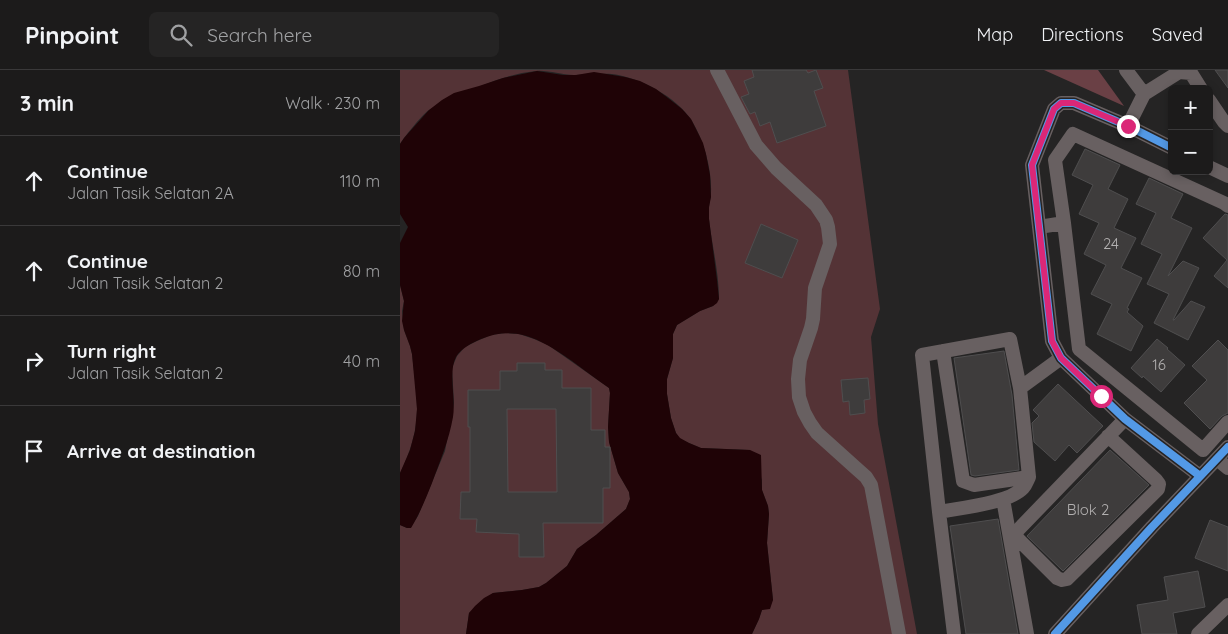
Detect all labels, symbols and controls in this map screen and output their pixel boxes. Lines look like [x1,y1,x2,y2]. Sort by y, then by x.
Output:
search box [149,12,499,57]
text: Pinpoint [25,20,119,50]
icon: search [167,21,195,49]
text: Search here [207,23,312,47]
text: Map [976,23,1013,46]
text: Directions [1041,23,1124,46]
text: Saved [1152,23,1203,46]
map controls [1168,85,1213,175]
button: + [1168,85,1213,130]
text: 3 min [20,90,74,116]
text: Walk · 230 m [285,93,380,113]
route end [1117,115,1140,138]
button: − [1168,130,1213,175]
text: Continue [67,159,148,183]
icon: ahead [20,167,48,195]
text: 110 m [340,171,380,191]
text: Jalan Tasik Selatan 2A [67,183,234,203]
house number: 24 [1103,234,1119,253]
text: Continue [67,249,148,273]
icon: ahead [20,257,48,285]
text: 80 m [343,261,380,281]
text: Jalan Tasik Selatan 2 [67,273,223,293]
text: Turn right [67,339,156,363]
icon: right [20,347,48,375]
text: 40 m [343,351,380,371]
house number: 16 [1152,355,1166,374]
text: Jalan Tasik Selatan 2 [67,363,223,383]
route start [1090,385,1113,408]
icon: arrive [20,437,48,465]
text: Arrive at destination [67,439,256,463]
house number: Blok 2 [1067,500,1109,519]

